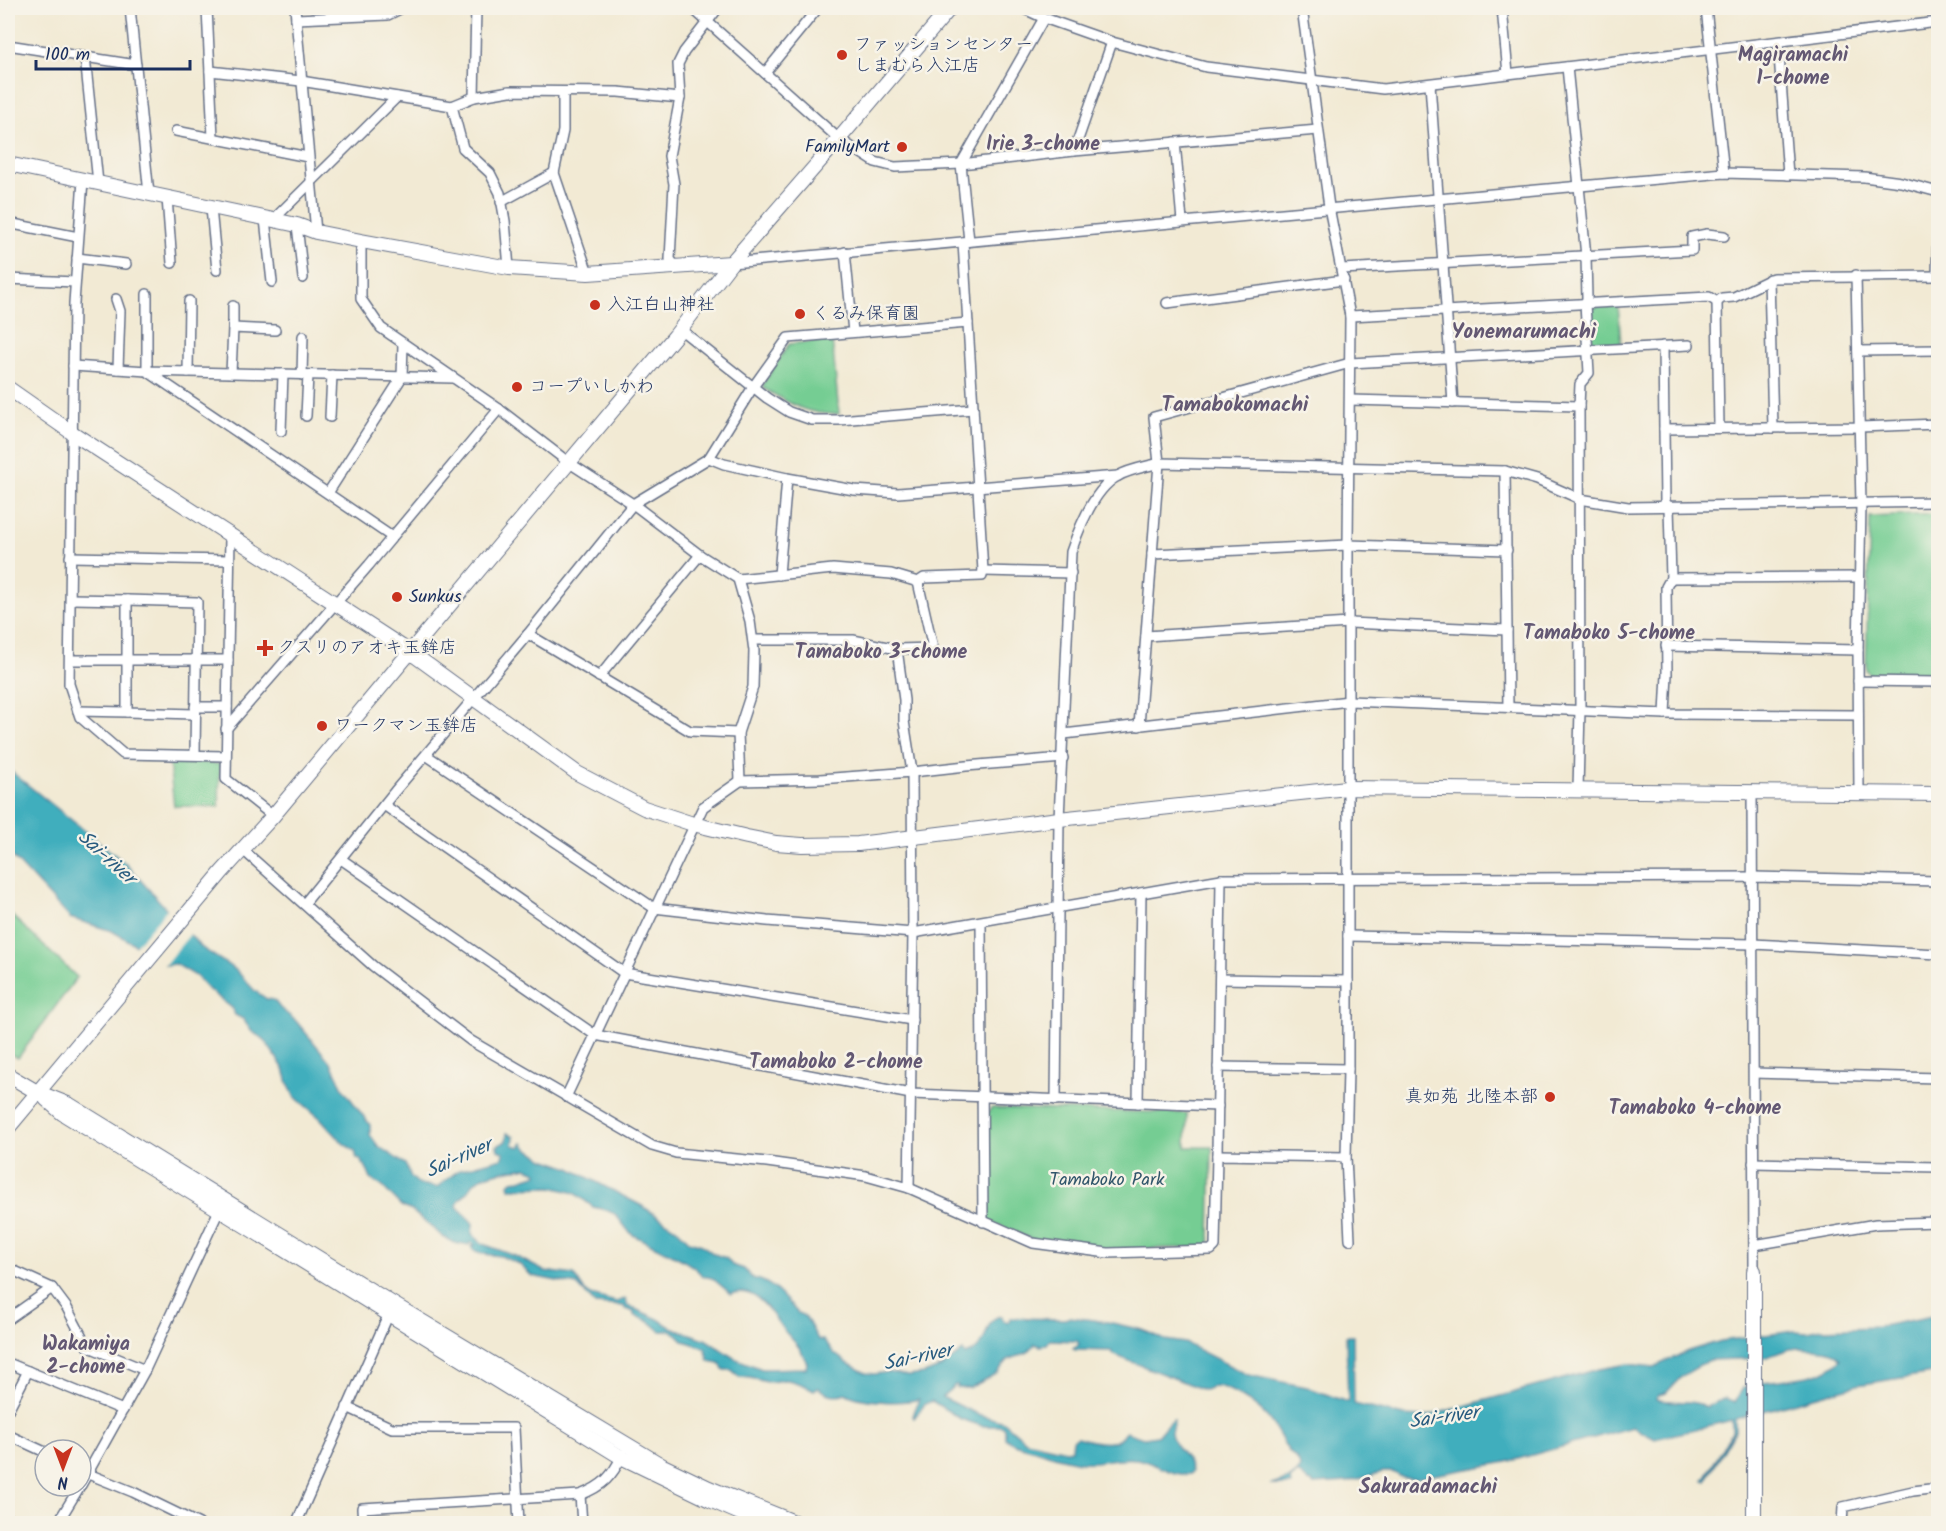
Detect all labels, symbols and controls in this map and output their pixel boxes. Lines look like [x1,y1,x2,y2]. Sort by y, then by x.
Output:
place label: ファッションセンター しまむら入江店 [854,31,1033,81]
scale bar [36,33,190,71]
district label: Magiramachi 1-chome [1738,40,1849,95]
text: 100 m [45,41,90,70]
marker: ファッションセンター しまむら入江店 [835,48,849,62]
district label: Irie 3-chome [986,129,1100,161]
place label: FamilyMart [805,133,891,162]
marker: FamilyMart [895,140,909,154]
place label: 入江白山神社 [607,291,715,320]
marker: 入江白山神社 [588,298,602,312]
place label: くるみ保育園 [812,300,920,329]
marker: くるみ保育園 [793,307,807,321]
district label: Yonemarumachi [1452,316,1597,349]
place label: コープいしかわ [529,373,654,402]
marker: コープいしかわ [510,380,524,394]
district label: Tamabokomachi [1162,389,1309,422]
place label: Sunkus [409,583,462,612]
marker: Sunkus [390,590,404,604]
district label: Tamaboko 5-chome [1523,618,1695,650]
place label: クスリのアオキ玉鉾店 [277,634,457,663]
district label: Tamaboko 3-chome [795,637,968,669]
marker: クスリのアオキ玉鉾店 [258,641,272,655]
place label: ワークマン玉鉾店 [334,712,478,741]
marker: ワークマン玉鉾店 [315,719,329,733]
water label: Sai-river [70,823,146,896]
district label: Tamaboko 2-chome [749,1047,923,1079]
place label: 真如苑 北陸本部 [1405,1083,1538,1112]
marker: 真如苑 北陸本部 [1543,1090,1557,1104]
district label: Tamaboko 4-chome [1609,1093,1782,1125]
water label: Sai-river [421,1128,501,1188]
park label: Tamaboko Park [1050,1166,1165,1195]
district label: Wakamiya 2-chome [42,1329,130,1384]
water label: Sai-river [881,1334,960,1381]
water label: Sai-river [1407,1397,1485,1439]
north arrow [33,1438,93,1498]
text: N [58,1469,68,1494]
district label: Sakuradamachi [1359,1471,1498,1504]

